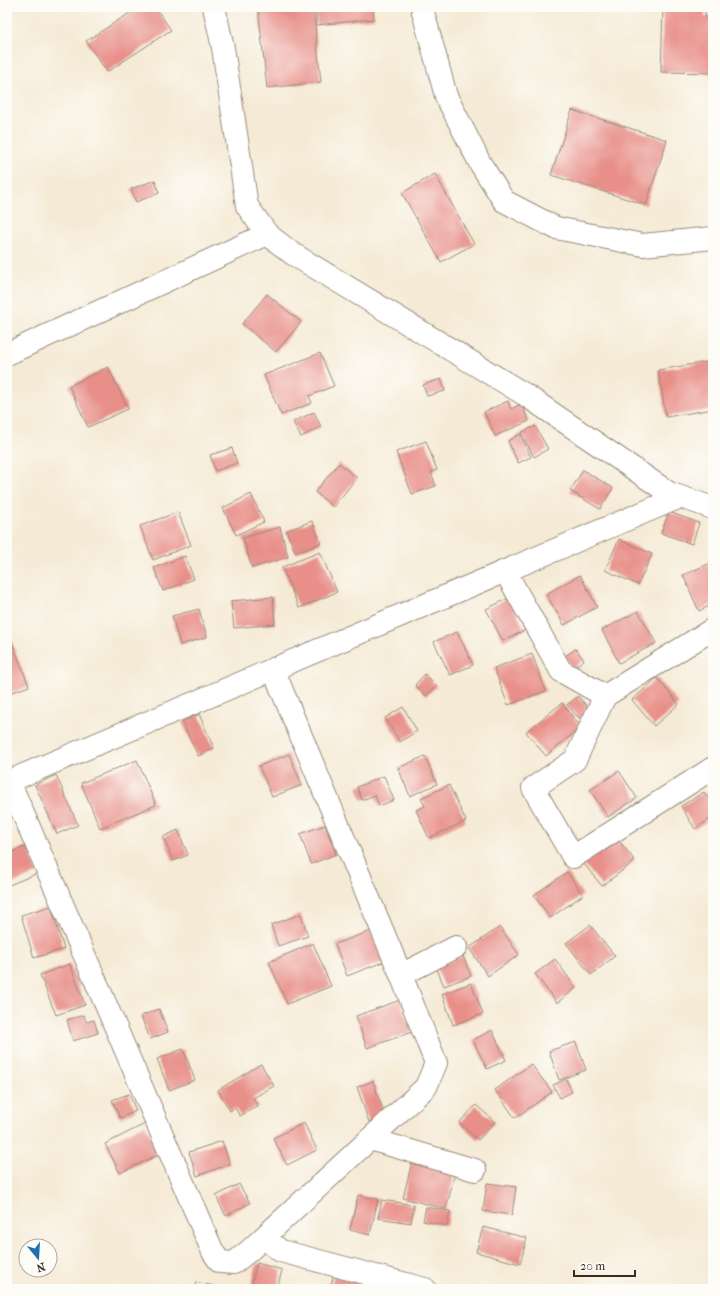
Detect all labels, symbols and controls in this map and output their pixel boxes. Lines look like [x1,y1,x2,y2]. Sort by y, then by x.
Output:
north arrow [18,1238,58,1278]
scale bar [574,1252,635,1278]
text: 20 m [580,1259,605,1273]
text: N [34,1260,47,1275]

